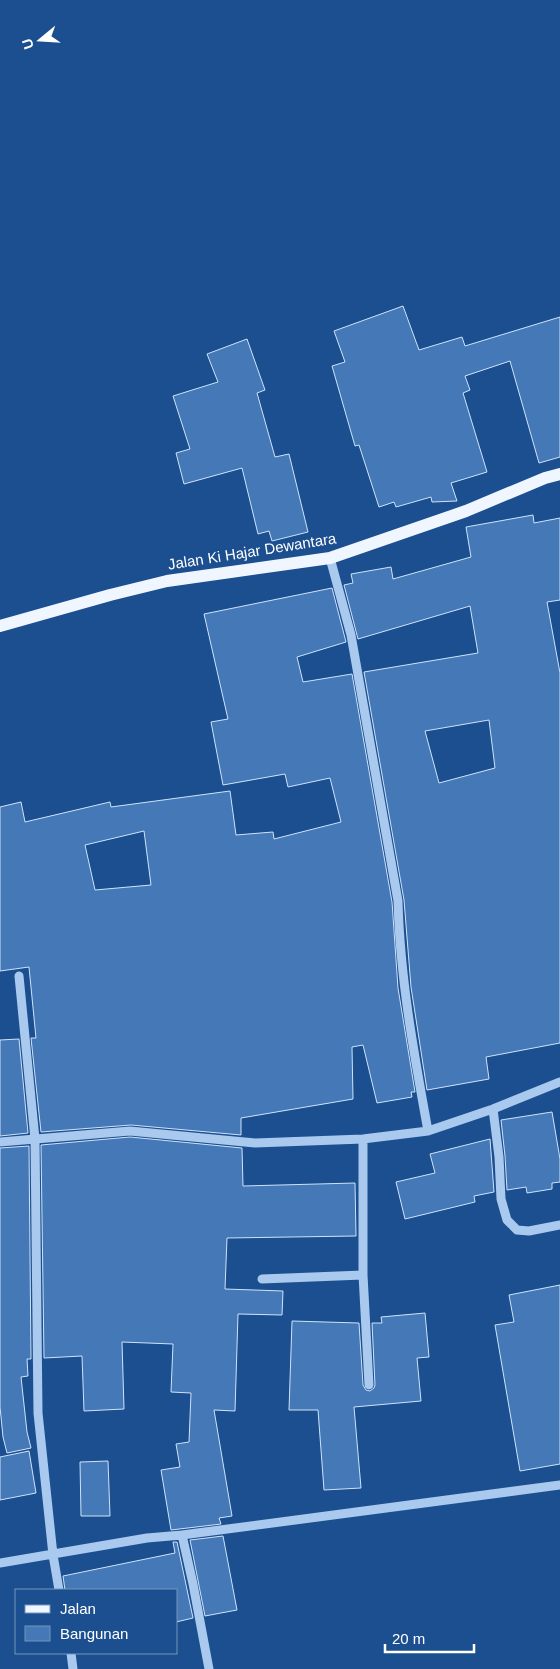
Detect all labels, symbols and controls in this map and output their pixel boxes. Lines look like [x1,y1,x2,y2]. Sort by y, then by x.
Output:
north arrow [15,15,65,65]
text: U [18,37,37,51]
street label: Jalan Ki Hajar Dewantara [167,529,338,573]
legend [15,1589,178,1654]
text: Jalan [60,1600,96,1617]
scale bar [385,1622,474,1654]
text: Bangunan [60,1625,128,1642]
text: 20 m [392,1630,425,1647]

